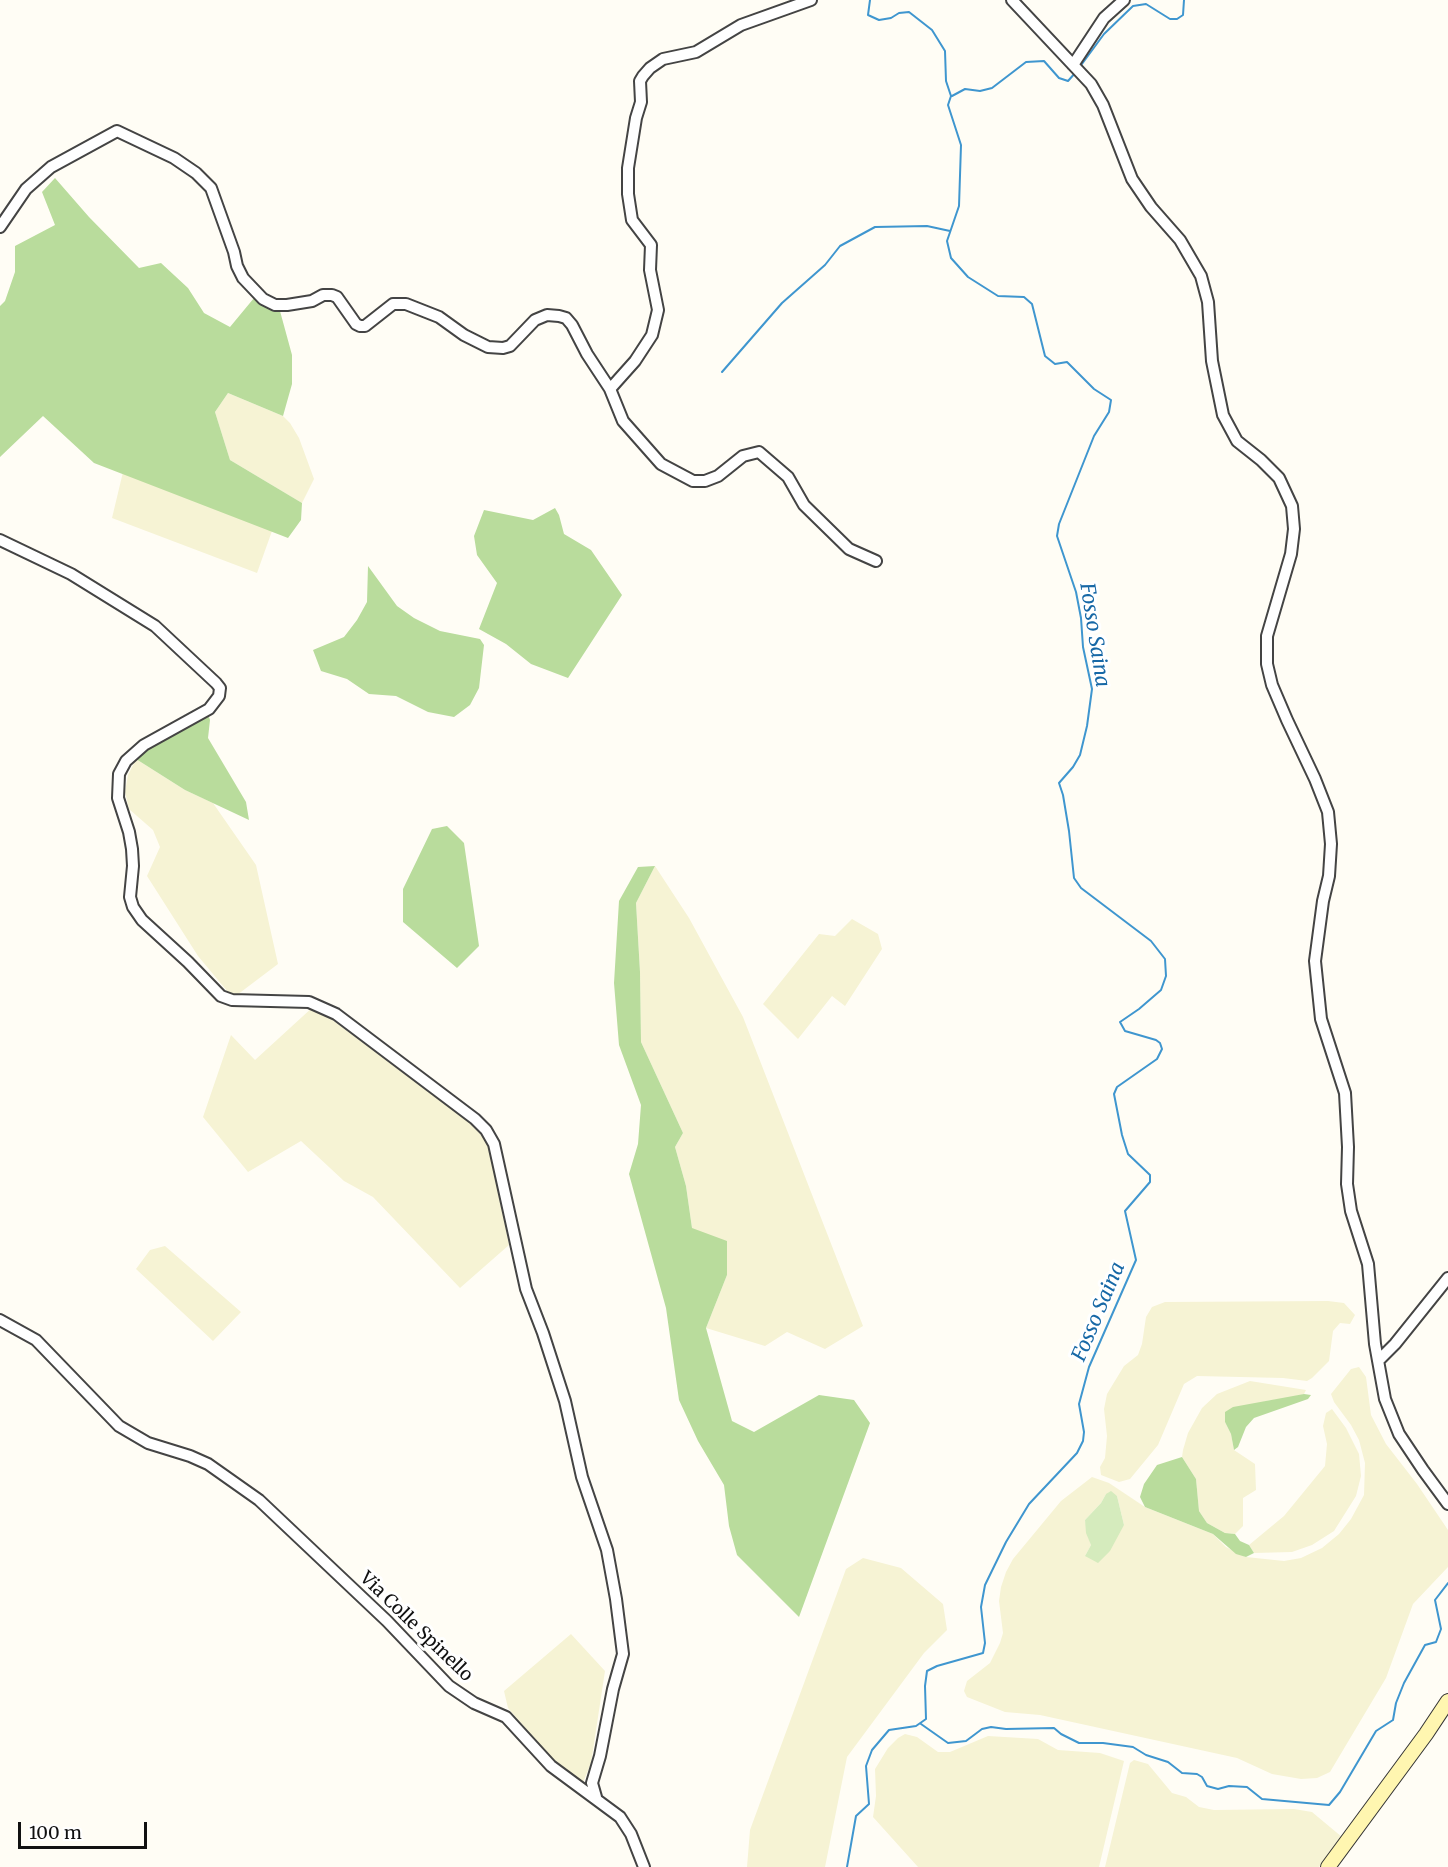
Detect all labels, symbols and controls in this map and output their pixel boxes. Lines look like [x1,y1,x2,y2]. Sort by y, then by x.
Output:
water label: Fosso Saina [1074,581,1114,689]
water label: Fosso Saina [1067,1259,1131,1365]
street label: Via Colle Spinello [355,1568,477,1686]
scale bar [21,1810,150,1848]
text: 100 m [29,1821,82,1844]

